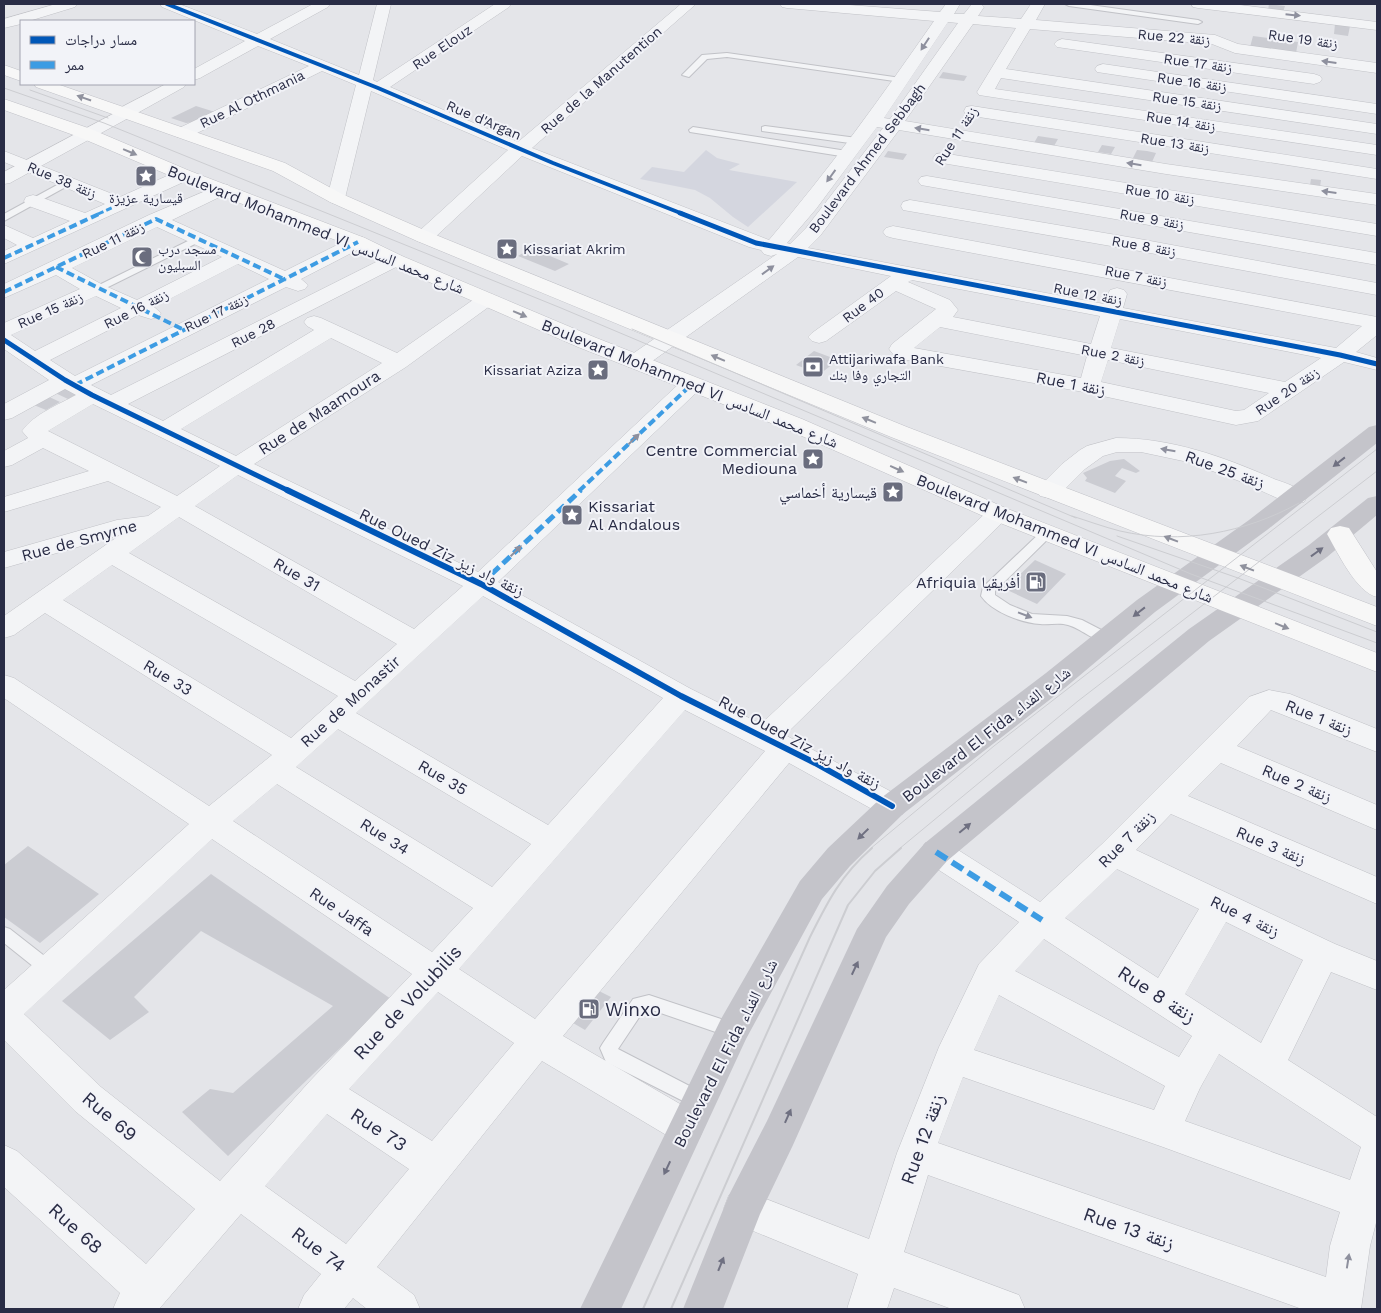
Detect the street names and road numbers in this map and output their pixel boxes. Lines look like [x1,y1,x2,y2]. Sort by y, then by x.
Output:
street label: Rue Elouz [409,21,475,73]
street label: Rue de la Manutention [537,23,665,137]
street label: Rue 22 زنقة [1137,26,1211,49]
street label: Rue 19 زنقة [1267,26,1339,53]
street label: Rue 17 زنقة [1163,50,1233,77]
street label: Rue Al Othmania [197,67,307,131]
street label: Rue 16 زنقة [1156,69,1228,96]
street label: Boulevard Ahmed Sebbagh [805,80,929,236]
street label: Rue 15 زنقة [1151,88,1223,115]
street label: Rue d'Argan [444,97,524,143]
street label: Rue 11 زنقة [931,104,982,169]
street label: Rue 14 زنقة [1145,108,1217,135]
street label: Rue 13 زنقة [1139,130,1211,157]
street label: Rue 38 زنقة [25,158,99,203]
street label: Boulevard Mohammed VI شارع محمد السادس [164,161,467,299]
street label: Rue 10 زنقة [1124,181,1196,208]
street label: Rue 9 زنقة [1118,205,1185,234]
street label: Rue 11 زنقة [79,218,147,263]
street label: Rue 8 زنقة [1110,232,1177,261]
street label: Rue 7 زنقة [1103,262,1169,291]
street label: Rue 12 زنقة [1052,279,1124,309]
street label: Rue 40 [839,284,887,326]
street label: Rue 16 زنقة [101,286,171,333]
street label: Rue 15 زنقة [15,289,86,332]
street label: Rue 17 زنقة [181,291,251,336]
street label: Rue 28 [228,315,278,351]
street label: Boulevard Mohammed VI شارع محمد السادس [538,315,841,453]
street label: Rue 2 زنقة [1080,341,1146,370]
street label: Rue 20 زنقة [1252,364,1322,419]
street label: Rue de Maamoura [255,366,384,459]
street label: Rue 1 زنقة [1035,367,1107,400]
street label: Rue 25 زنقة [1183,446,1267,493]
street label: Boulevard Mohammed VI شارع محمد السادس [913,470,1216,608]
street label: Rue Oued Ziz زنقة واد زيز [356,504,527,601]
street label: Rue de Smyrne [19,516,139,565]
street label: Rue 31 [270,554,323,595]
street label: Rue de Monastir [297,651,405,751]
street label: Rue 33 [140,655,196,699]
street label: Boulevard El Fida شارع الفداء [898,663,1075,807]
street label: Rue Oued Ziz زنقة واد زيز [715,692,884,793]
street label: Rue 1 زنقة [1283,695,1355,739]
street label: Rue 35 [415,756,471,799]
street label: Rue 2 زنقة [1259,760,1334,807]
street label: Rue 7 زنقة [1094,807,1159,872]
street label: Rue 34 [357,814,413,859]
street label: Rue 3 زنقة [1233,822,1308,869]
street label: Rue Jaffa [306,883,378,940]
street label: Rue 4 زنقة [1207,892,1282,941]
street label: Rue de Volubilis [348,940,466,1064]
street label: Boulevard El Fida شارع الفداء [670,956,782,1151]
street label: Rue 8 زنقة [1113,961,1200,1028]
street label: Rue 69 [77,1087,142,1146]
street label: Rue 12 زنقة [895,1091,949,1188]
street label: Rue 73 [346,1103,411,1156]
street label: Rue 68 [44,1198,107,1259]
street label: Rue 13 زنقة [1080,1202,1177,1255]
street label: Rue 74 [287,1222,350,1277]

